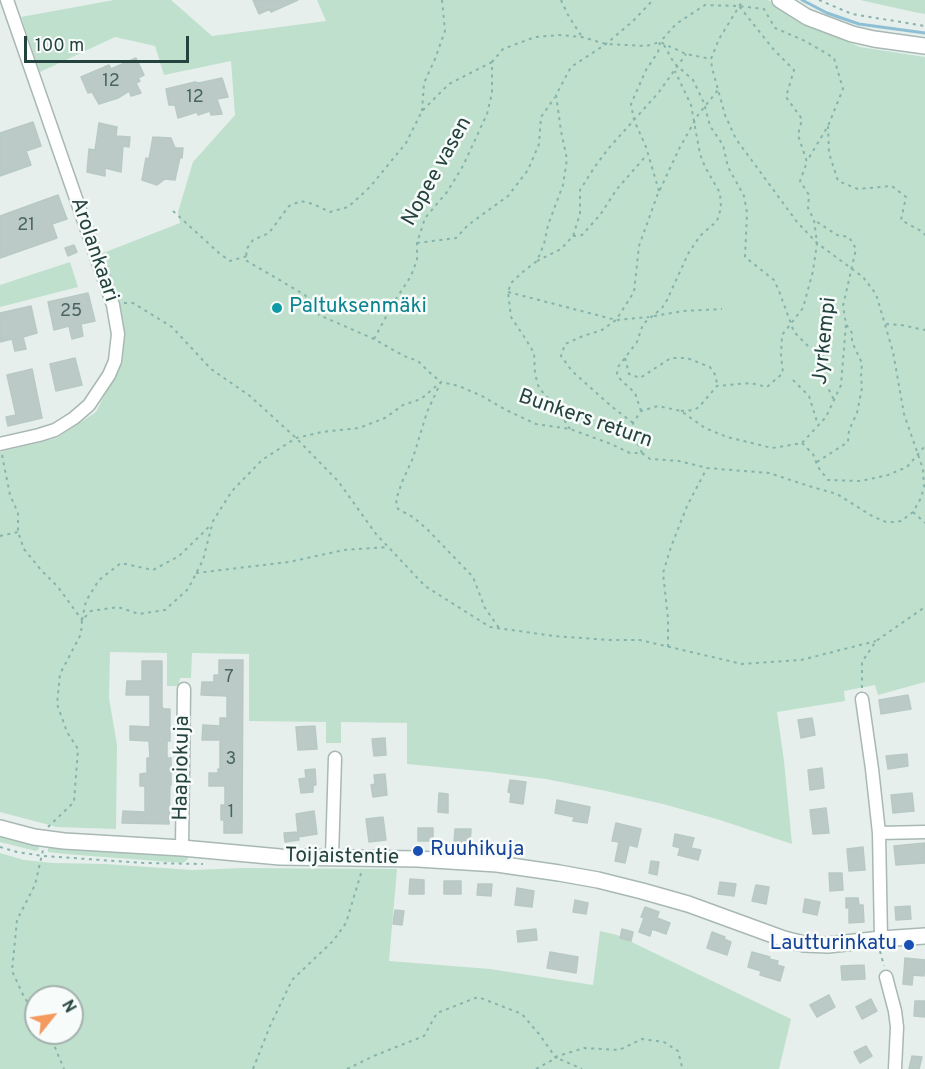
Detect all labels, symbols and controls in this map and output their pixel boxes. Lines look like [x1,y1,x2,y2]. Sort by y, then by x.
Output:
scale bar [27,24,192,62]
text: 100 m [35,35,84,58]
house number: 12 [102,71,120,93]
house number: 12 [186,87,204,109]
street label: Nopee vasen [398,113,478,231]
street label: Arolankaari [63,194,123,306]
house number: 21 [17,215,35,237]
place label: Paltuksenmäki [289,295,427,321]
street label: Jyrkempi [809,296,843,386]
house number: 25 [60,301,82,323]
marker: Paltuksenmäki [270,301,284,315]
street label: Bunkers return [515,385,655,455]
house number: 7 [224,667,234,689]
street label: Haapiokuja [169,715,197,821]
house number: 3 [226,749,236,771]
house number: 1 [228,802,234,824]
place label: Ruuhikuja [430,838,524,864]
street label: Toijaistentie [285,844,399,872]
marker: Ruuhikuja [411,844,425,858]
place label: Lautturinkatu [770,932,897,958]
marker: Lautturinkatu [902,938,916,952]
north arrow [24,985,84,1045]
text: N [56,997,79,1017]

